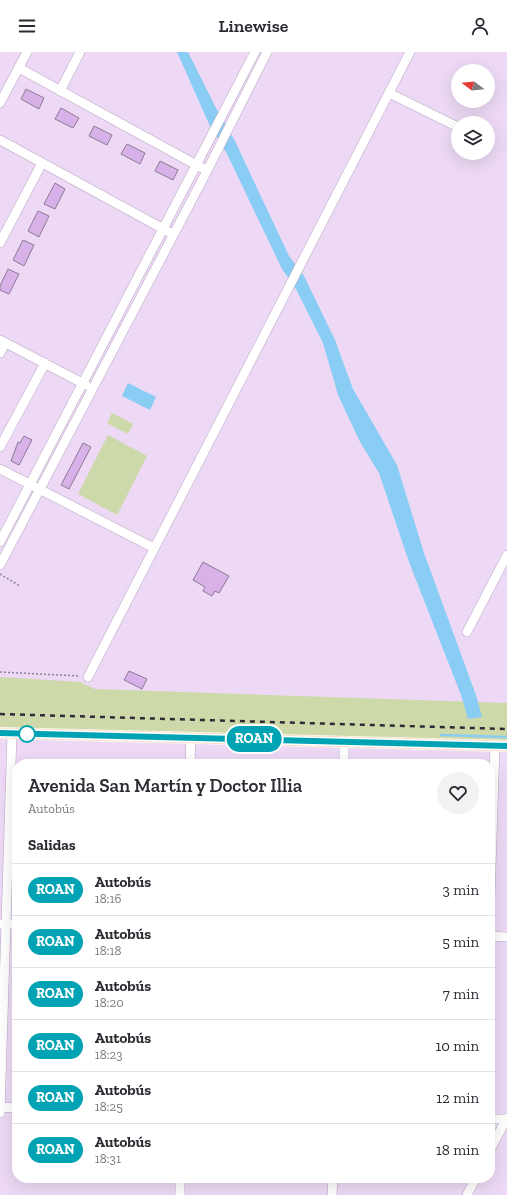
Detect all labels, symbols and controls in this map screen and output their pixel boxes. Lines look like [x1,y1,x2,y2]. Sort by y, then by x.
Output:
icon: menu [16,15,38,37]
text: Linewise [219,15,288,37]
icon: person [469,15,491,37]
north arrow [451,64,495,108]
map controls [451,64,495,160]
button: layers [451,116,495,160]
unlabelled marker [18,725,36,743]
line badge: ROAN [226,726,282,752]
text: ROAN [235,730,273,747]
button: heart [437,772,479,814]
text: Avenida San Martín y Doctor Illia [28,774,302,797]
text: Autobús [28,801,75,816]
text: Salidas [28,836,76,854]
text: Autobús [95,873,151,891]
text: ROAN [36,881,75,898]
text: 3 min [443,881,479,899]
text: 18:16 [95,891,121,906]
text: Autobús [95,925,151,943]
text: ROAN [36,933,75,950]
text: 5 min [442,933,479,951]
text: 18:18 [95,943,122,958]
text: Autobús [95,977,151,995]
text: ROAN [36,985,75,1002]
text: 7 min [443,985,479,1003]
text: 18:20 [95,995,124,1010]
text: Autobús [95,1029,151,1047]
text: ROAN [36,1037,75,1054]
text: 10 min [435,1037,479,1055]
text: 18:23 [95,1047,123,1062]
text: Autobús [95,1081,151,1099]
text: ROAN [36,1089,75,1106]
text: 12 min [436,1089,479,1107]
text: 18:25 [95,1099,123,1114]
text: Autobús [95,1133,151,1151]
text: ROAN [36,1141,75,1158]
text: 18 min [436,1141,479,1159]
text: 18:31 [95,1151,121,1166]

